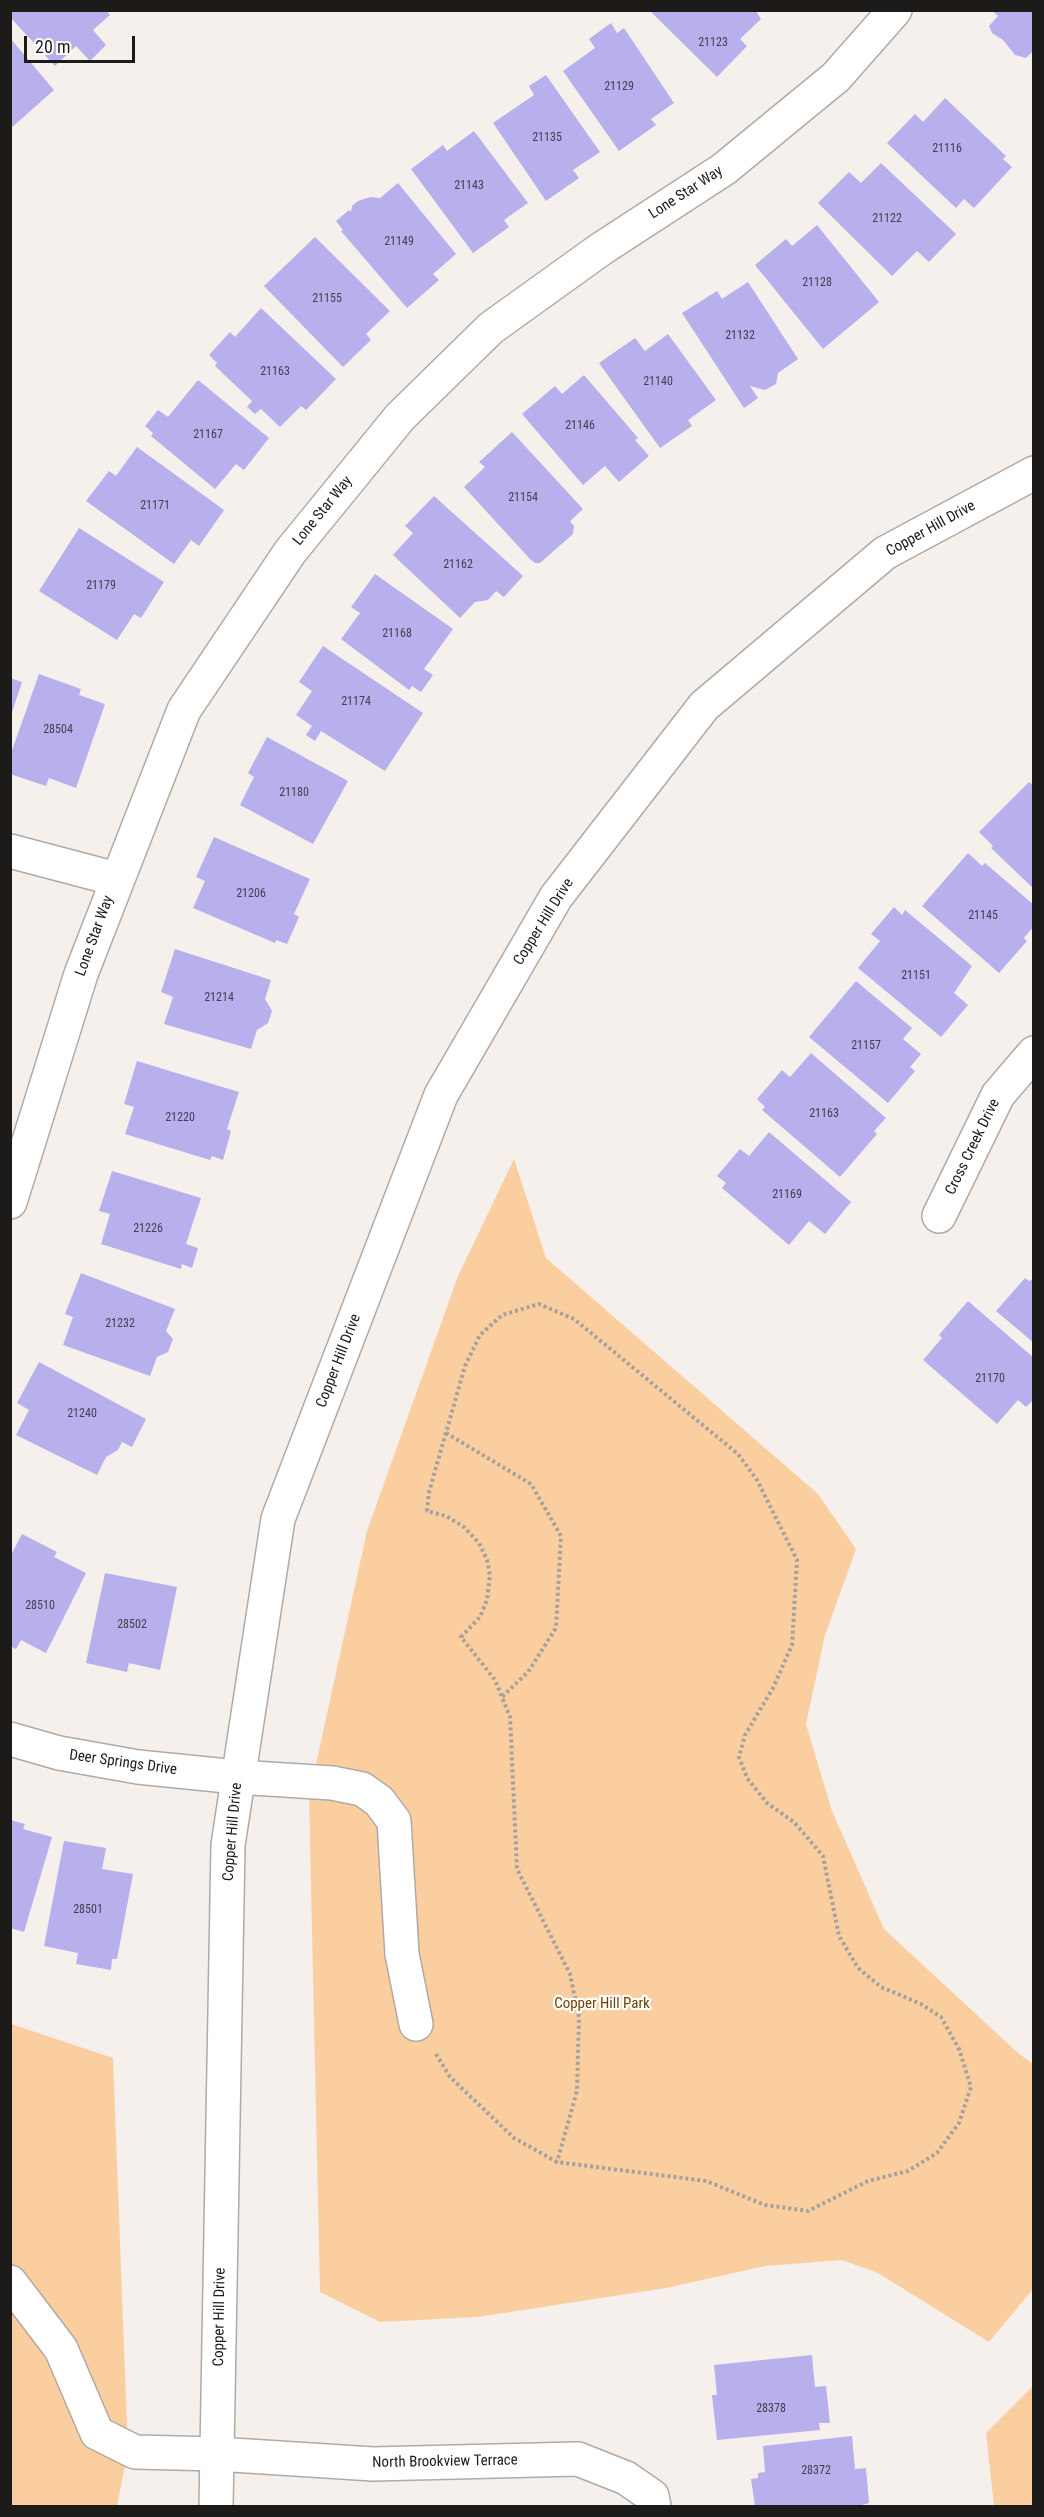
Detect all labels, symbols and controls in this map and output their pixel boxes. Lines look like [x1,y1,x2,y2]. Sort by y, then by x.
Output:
scale bar [27,24,138,62]
text: 20 m [35,36,70,57]
house number: 21123 [698,36,728,50]
house number: 21129 [604,80,634,94]
house number: 21135 [532,131,562,145]
house number: 21116 [932,142,962,156]
street label: Lone Star Way [646,162,726,224]
house number: 21143 [454,179,484,193]
house number: 21122 [872,212,902,226]
house number: 21149 [384,235,414,249]
house number: 21128 [802,276,832,290]
house number: 21155 [312,292,342,306]
house number: 21132 [725,329,755,343]
house number: 21163 [260,365,290,379]
house number: 21140 [643,375,673,389]
house number: 21146 [565,419,595,433]
house number: 21167 [193,428,223,442]
street label: Lone Star Way [289,473,357,549]
house number: 21154 [508,491,538,505]
street label: Copper Hill Drive [883,497,979,561]
house number: 21171 [140,499,170,513]
house number: 21162 [443,558,473,572]
house number: 21179 [86,579,116,593]
house number: 21168 [382,627,412,641]
house number: 21174 [341,695,371,709]
house number: 28504 [43,723,73,737]
house number: 21180 [279,786,309,800]
street label: Copper Hill Drive [510,875,578,969]
house number: 21206 [236,887,266,901]
street label: Lone Star Way [72,893,118,979]
house number: 21145 [968,909,998,923]
house number: 21151 [901,969,931,983]
house number: 21214 [204,991,234,1005]
house number: 21157 [851,1039,881,1053]
street label: Cross Creek Drive [942,1096,1004,1198]
house number: 21163 [809,1107,839,1121]
house number: 21220 [165,1111,195,1125]
house number: 21169 [772,1188,802,1202]
house number: 21226 [133,1222,163,1236]
street label: Copper Hill Drive [313,1312,365,1410]
house number: 21232 [105,1317,135,1331]
house number: 21170 [975,1372,1005,1386]
house number: 21240 [67,1407,97,1421]
house number: 28510 [25,1599,55,1613]
house number: 28502 [117,1618,147,1632]
street label: Deer Springs Drive [68,1747,178,1779]
street label: Copper Hill Drive [220,1782,246,1882]
house number: 28501 [73,1903,103,1917]
park label: Copper Hill Park [554,1995,650,2013]
street label: Copper Hill Drive [210,2267,230,2367]
house number: 28378 [756,2402,786,2416]
street label: North Brookview Terrace [372,2452,518,2472]
house number: 28372 [801,2464,831,2478]

